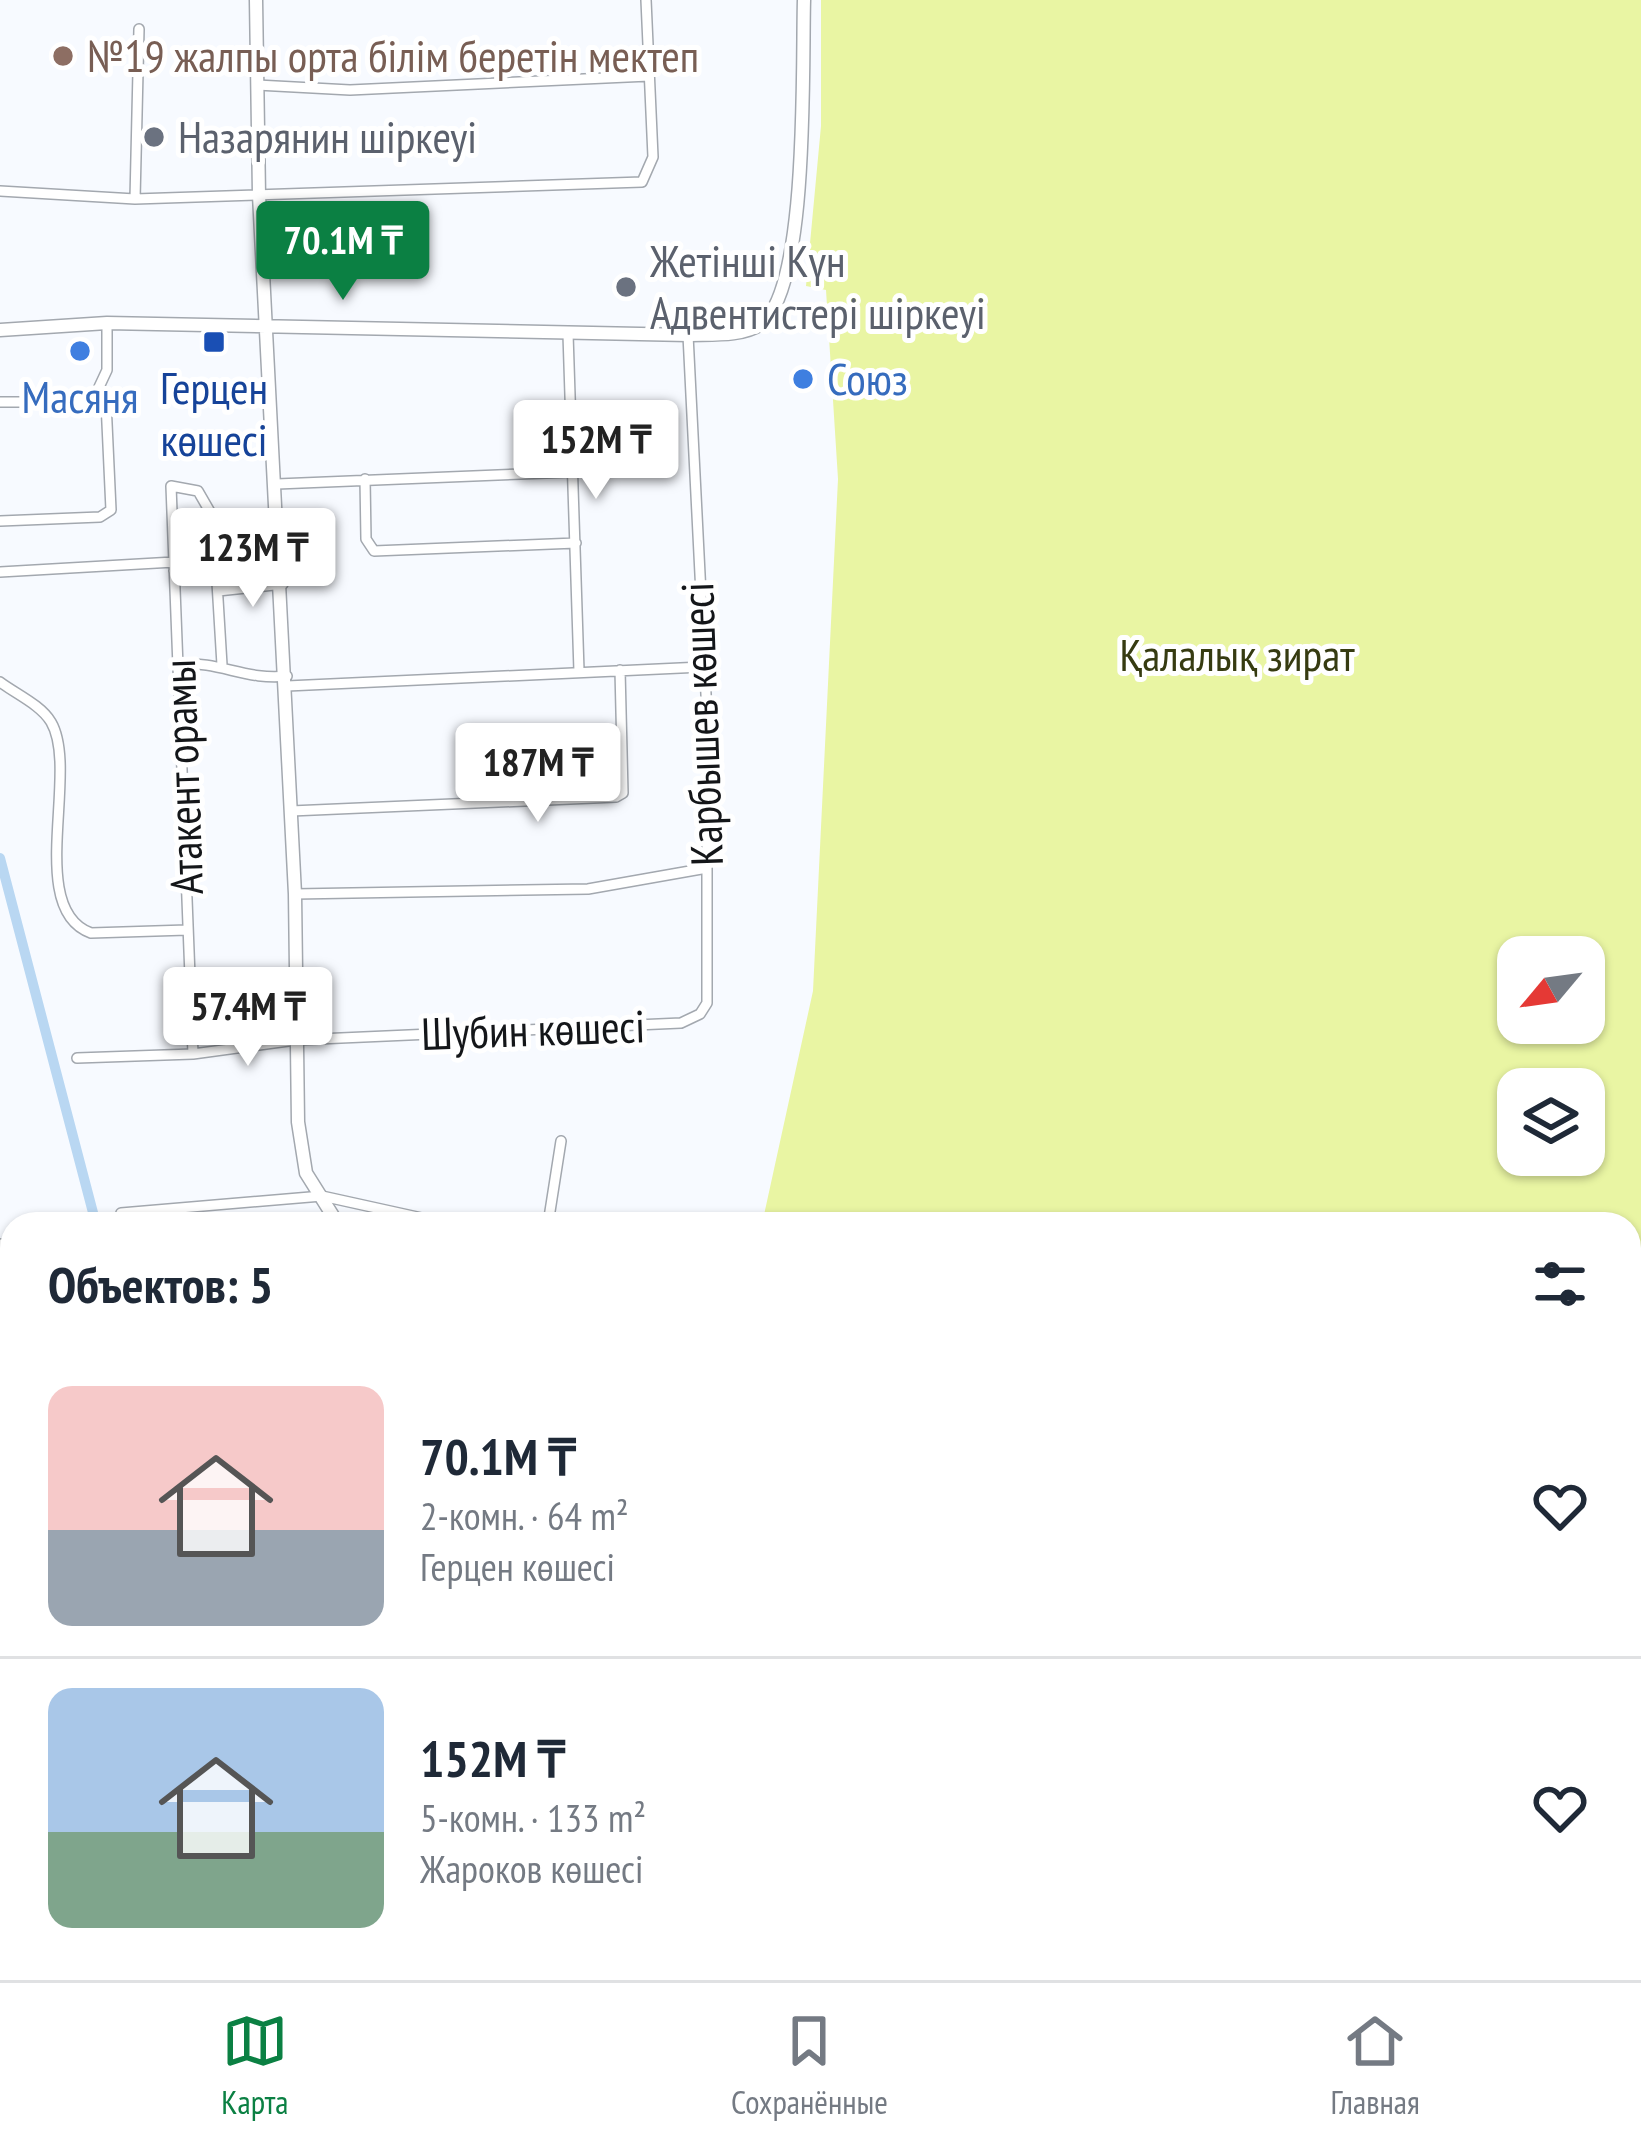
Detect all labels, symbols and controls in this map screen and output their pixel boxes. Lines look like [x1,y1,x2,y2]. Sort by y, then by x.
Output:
place label: №19 жалпы орта білім беретін мектеп [87,26,699,84]
marker: №19 жалпы орта білім беретін мектеп [50,43,76,69]
place label: Назарянин шіркеуі [178,107,477,165]
marker: Назарянин шіркеуі [141,124,167,150]
pin: 70.1M ₸ [232,201,454,303]
text: 70.1M ₸ [283,214,403,265]
place label: Жетінші Күн Адвентистері шіркеуі [649,231,986,341]
marker: Жетінші Күн Адвентистері шіркеуі [613,274,639,300]
marker: Герцен көшесі [201,329,227,355]
marker: Масяня [67,338,93,364]
place label: Союз [827,349,908,407]
place label: Герцен көшесі [160,358,268,468]
marker: Союз [790,366,816,392]
place label: Масяня [21,367,139,425]
pin: 152M ₸ [498,400,694,502]
text: 152M ₸ [540,413,652,464]
pin: 123M ₸ [155,508,351,610]
text: 123M ₸ [197,521,309,572]
street label: Карбышев көшесі [667,581,735,867]
park label: Қалалық зират [1119,625,1355,683]
street label: Атакент орамы [149,658,215,896]
pin: 187M ₸ [440,723,636,825]
text: 187M ₸ [482,736,594,787]
north arrow [1497,936,1605,1044]
map controls [1497,936,1605,1176]
pin: 57.4M ₸ [137,967,359,1069]
text: 57.4M ₸ [190,980,306,1031]
street label: Шубин көшесі [420,996,646,1062]
button: layers [1497,1068,1605,1176]
text: Объектов: 5 [48,1251,273,1317]
icon: filters [1527,1251,1593,1317]
text: 70.1M ₸ [420,1423,576,1489]
icon: home [144,1434,288,1578]
icon: heart [1527,1473,1593,1539]
text: 2-комн. · 64 m² [420,1490,629,1541]
text: Герцен көшесі [420,1541,615,1592]
text: 152M ₸ [420,1725,565,1791]
icon: home [144,1736,288,1880]
icon: heart [1527,1775,1593,1841]
text: 5-комн. · 133 m² [420,1792,646,1843]
text: Жароков көшесі [420,1843,643,1894]
tab: Карта [221,2008,288,2123]
tab: Сохранённые [731,2008,888,2123]
tab: Главная [1331,2008,1420,2123]

